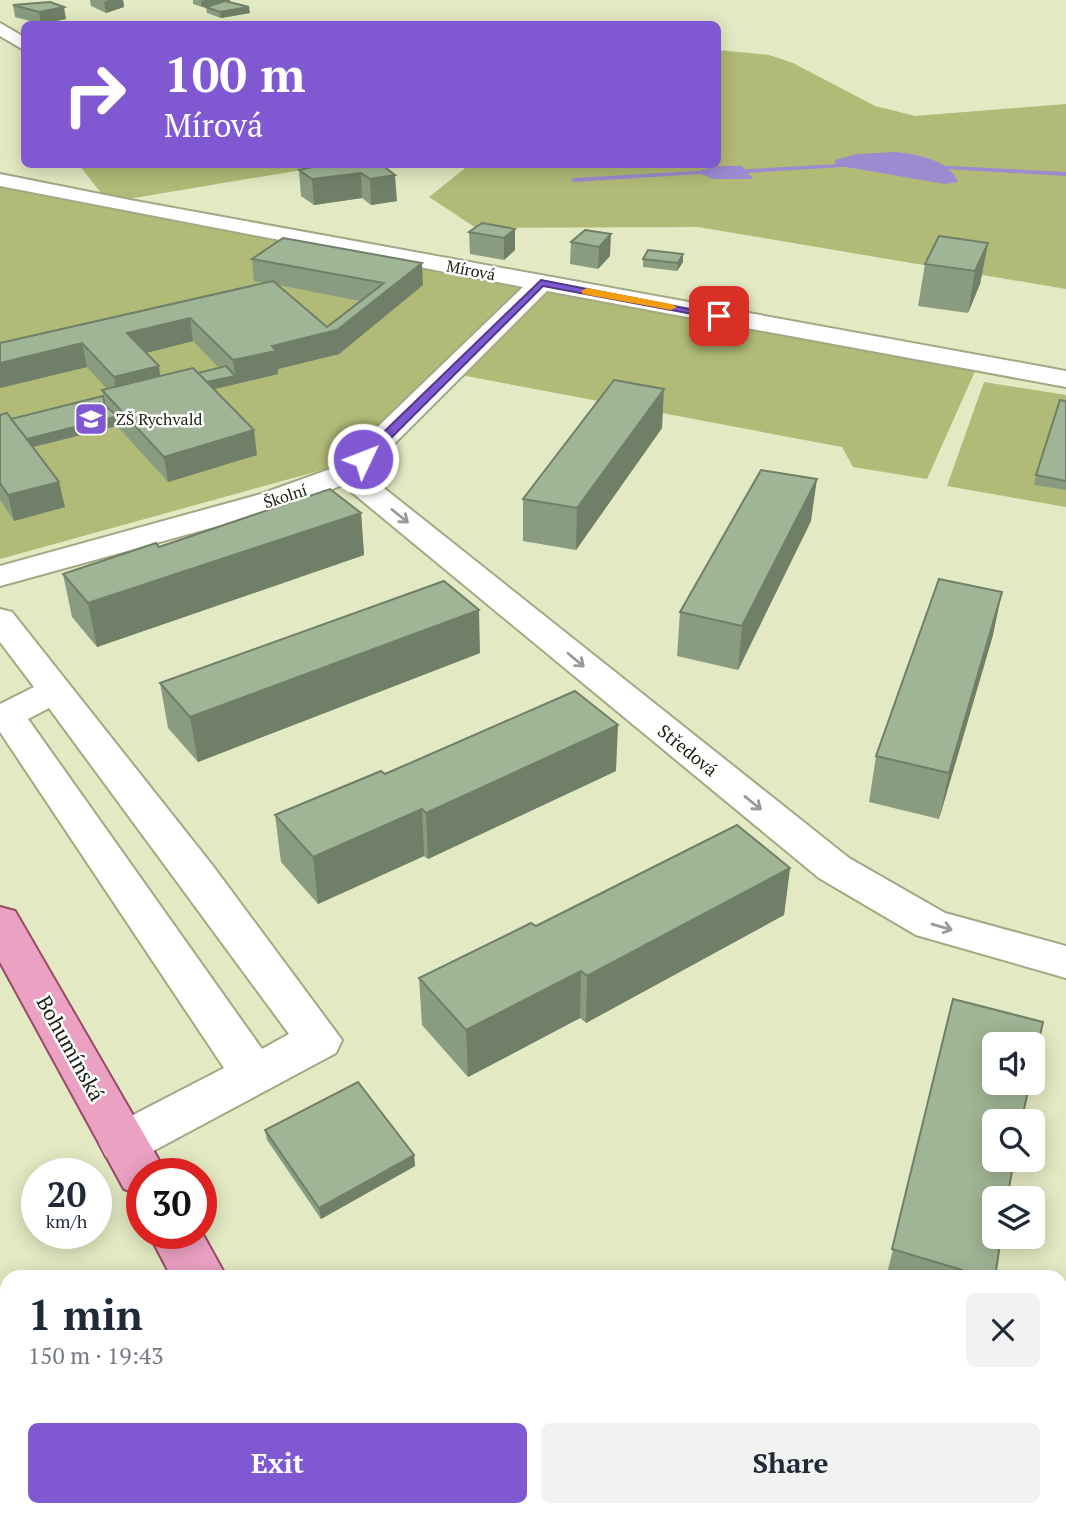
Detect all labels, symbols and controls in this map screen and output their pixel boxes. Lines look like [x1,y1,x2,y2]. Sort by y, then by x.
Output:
text: 100 m [164,41,306,106]
icon: right [49,49,140,140]
text: Mírová [164,104,263,146]
street label: Mírová [445,254,497,286]
pin [689,286,749,346]
icon: arrive [700,297,738,335]
school or university icon: ZŠ Rychvald [72,400,110,438]
place label: ZŠ Rychvald [116,408,202,430]
position arrow [326,422,400,496]
street label: Školní [260,479,310,513]
one-way arrow [391,508,409,524]
one-way arrow [567,652,585,667]
street label: Středová [653,719,723,781]
one-way arrow [744,795,762,811]
one-way arrow [931,922,953,935]
street label: Bohumínská [31,990,112,1106]
map controls [982,1032,1045,1249]
button: sound [982,1032,1045,1095]
button: search [982,1109,1045,1172]
speed limit sign: 30 [126,1158,217,1249]
text: 20 [47,1171,86,1217]
button: layers [982,1186,1045,1249]
text: km/h [46,1209,87,1233]
text: 1 min [28,1286,143,1342]
button: close [966,1293,1040,1367]
text: 150 m · 19:43 [28,1340,163,1371]
button: Exit [28,1423,527,1503]
button: Share [541,1423,1040,1503]

